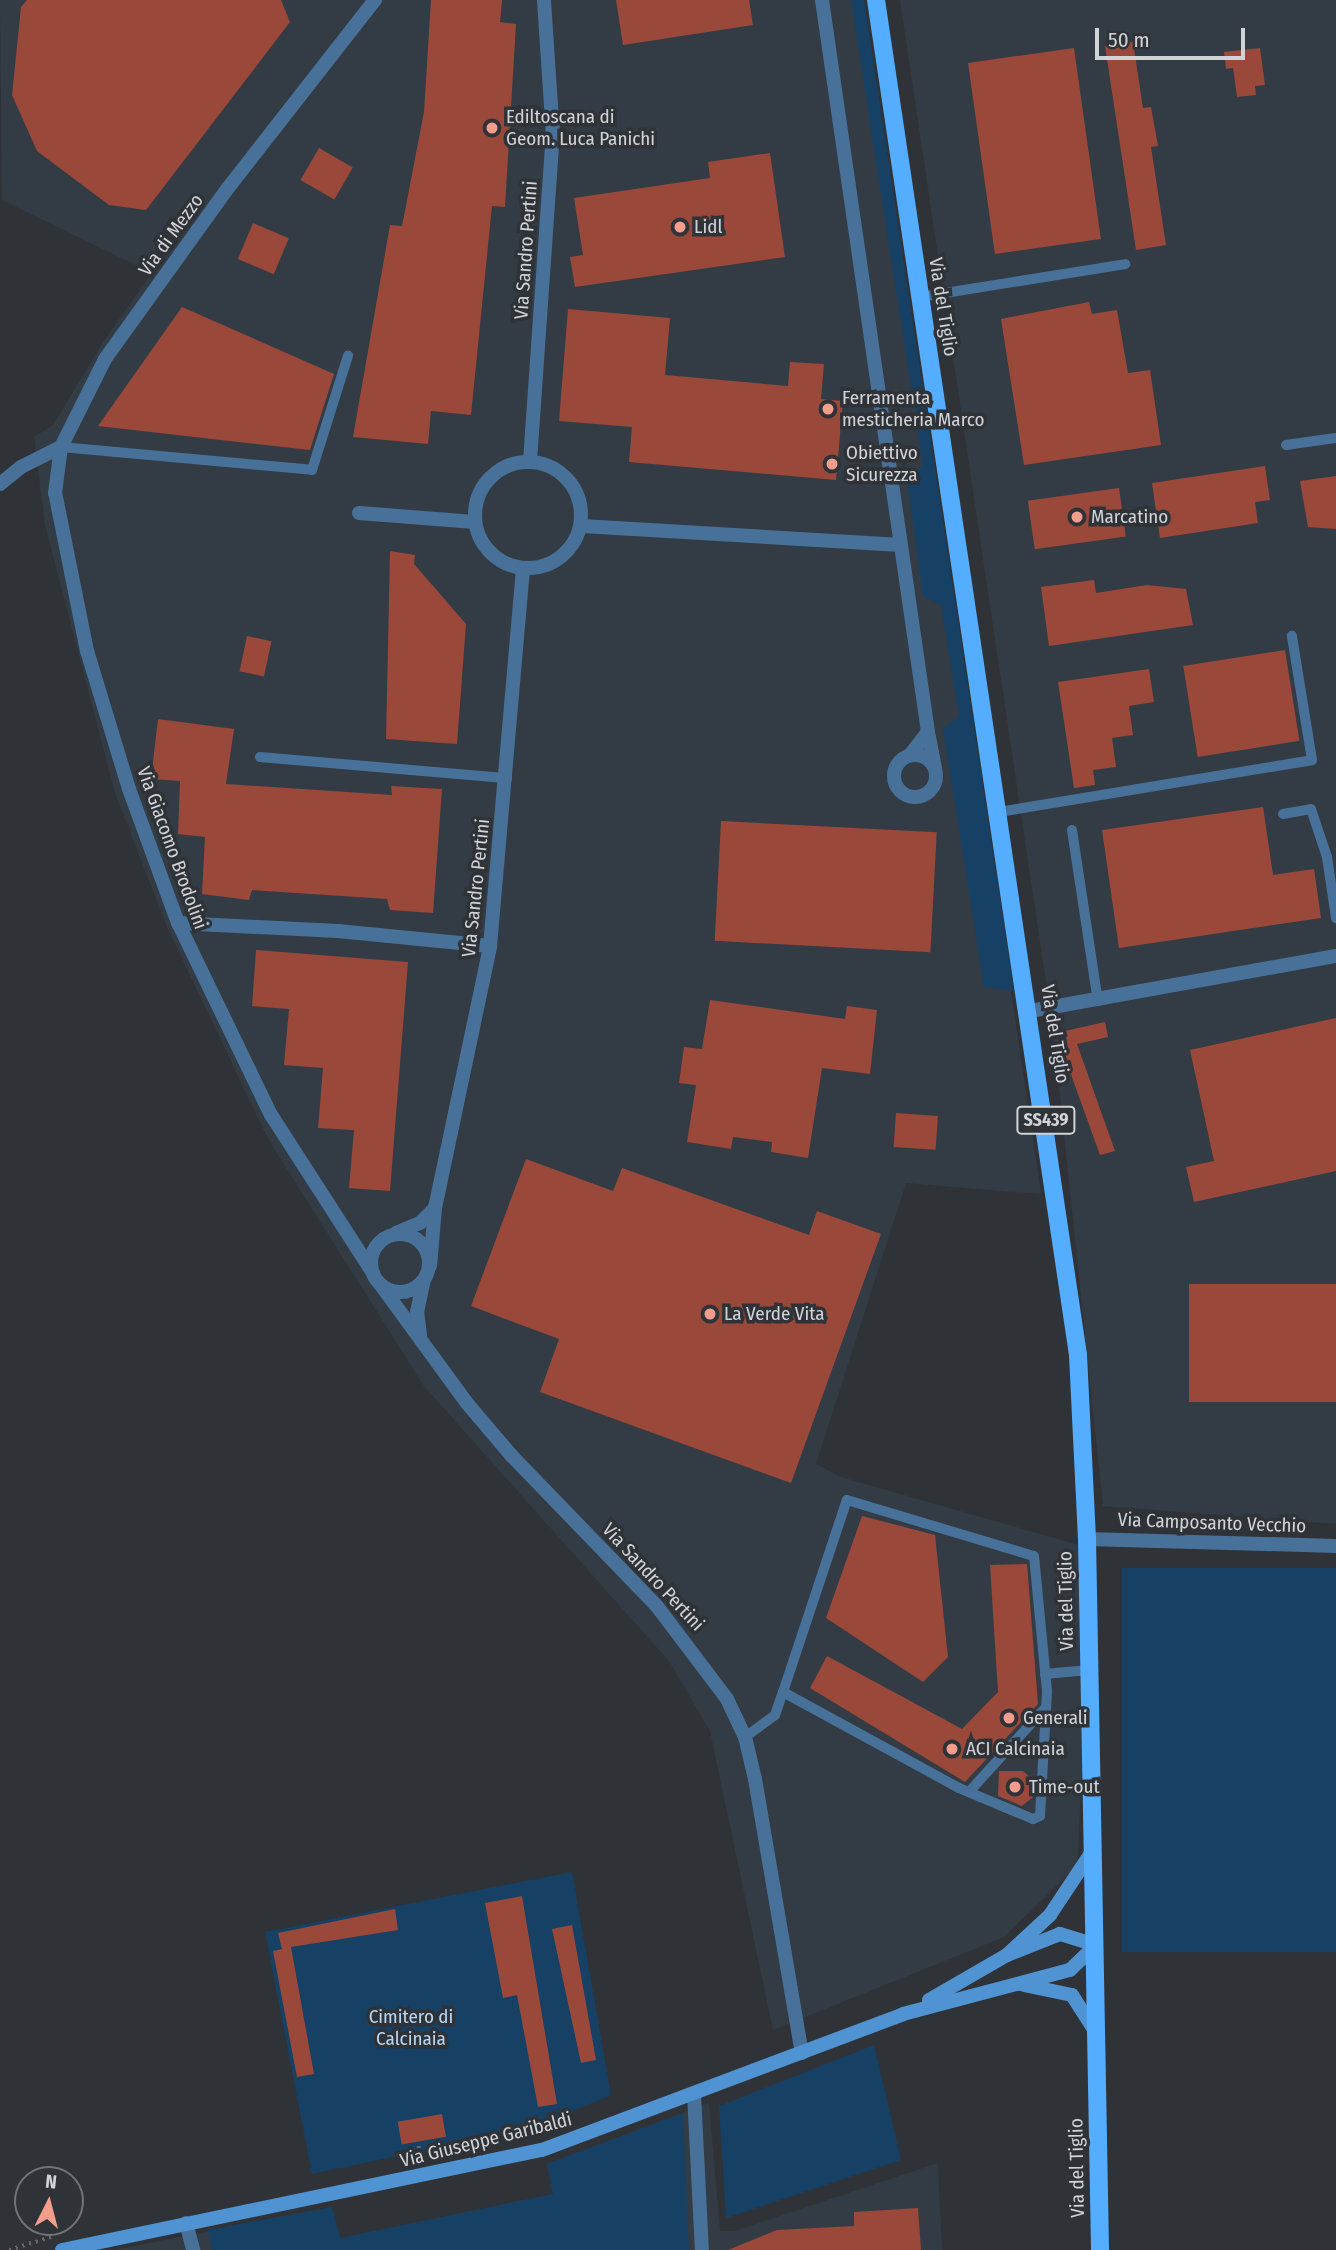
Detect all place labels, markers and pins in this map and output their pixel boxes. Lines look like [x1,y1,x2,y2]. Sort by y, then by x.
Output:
place label: Ediltoscana di Geom. Luca Panichi [506,106,655,150]
marker: Ediltoscana di Geom. Luca Panichi [484,120,500,136]
place label: Lidl [694,216,722,238]
marker: Lidl [672,219,688,235]
place label: Ferramenta mesticheria Marco [842,387,985,431]
marker: Ferramenta mesticheria Marco [820,401,836,417]
place label: Obiettivo Sicurezza [846,442,918,486]
marker: Obiettivo Sicurezza [824,456,840,472]
place label: Marcatino [1091,506,1168,528]
marker: Marcatino [1069,509,1085,525]
place label: La Verde Vita [724,1303,825,1325]
marker: La Verde Vita [702,1306,718,1322]
place label: Generali [1023,1707,1088,1729]
marker: Generali [1001,1710,1017,1726]
place label: ACI Calcinaia [966,1738,1065,1760]
marker: ACI Calcinaia [944,1741,960,1757]
place label: Time-out [1029,1776,1100,1798]
marker: Time-out [1007,1779,1023,1795]

